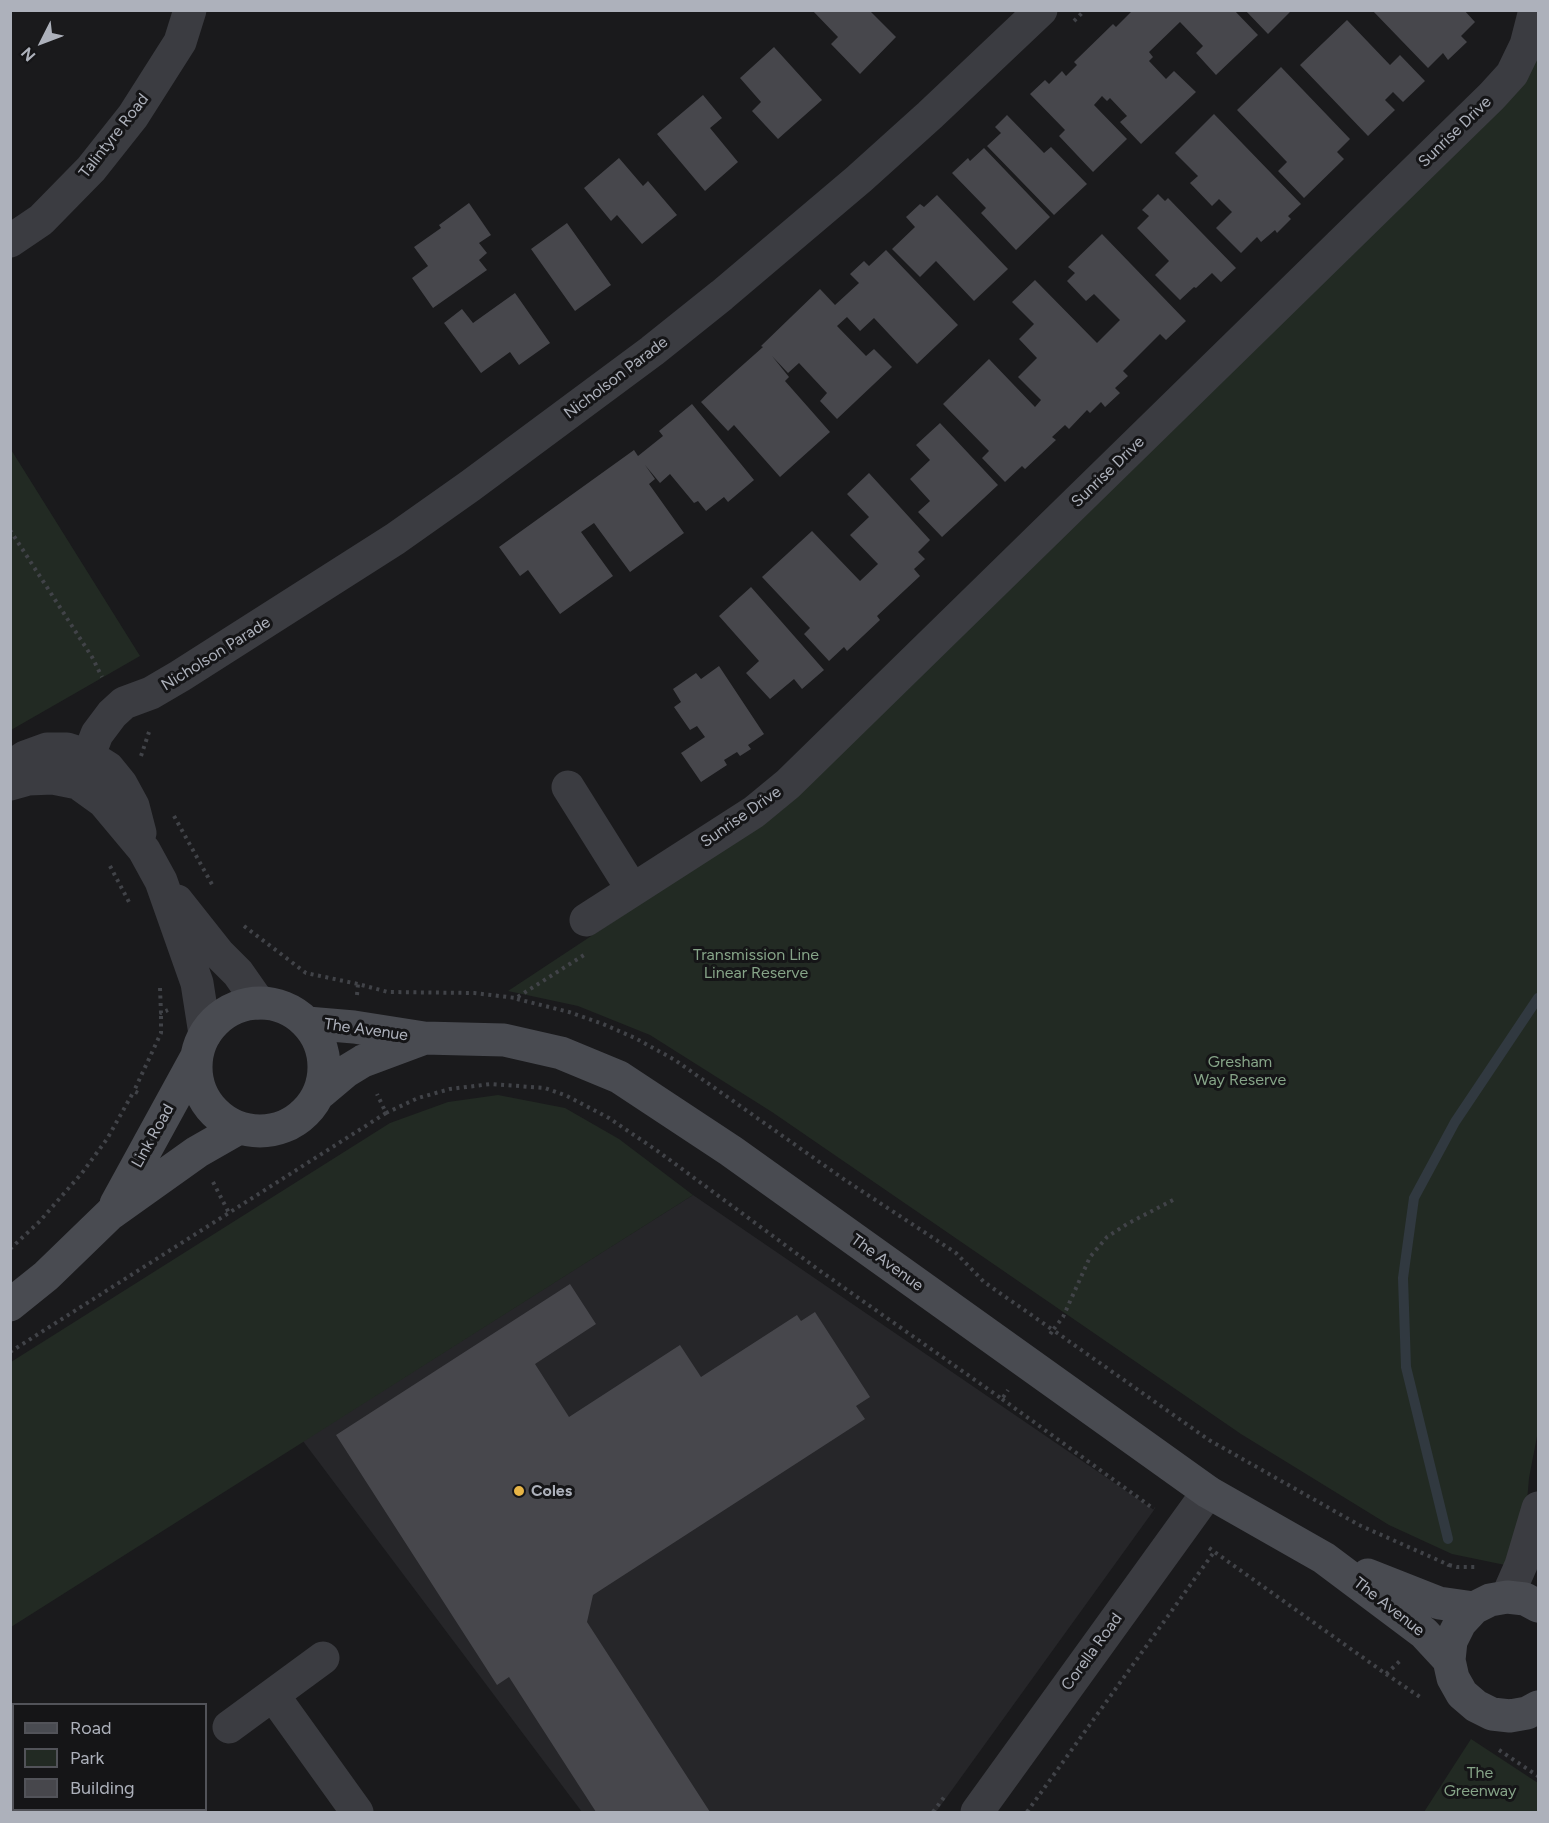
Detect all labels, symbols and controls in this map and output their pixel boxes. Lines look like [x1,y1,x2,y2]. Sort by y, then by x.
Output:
north arrow [12,12,72,72]
text: N [17,43,39,65]
street label: Talintyre Road [75,90,153,182]
street label: Sunrise Drive [1415,92,1495,172]
street label: Nicholson Parade [560,333,672,423]
street label: Sunrise Drive [1068,432,1148,512]
street label: Nicholson Parade [158,613,274,695]
street label: Sunrise Drive [697,782,785,852]
park label: Transmission Line Linear Reserve [693,945,819,983]
street label: The Avenue [323,1015,409,1045]
park label: Gresham Way Reserve [1194,1052,1286,1090]
street label: Link Road [128,1101,178,1171]
street label: The Avenue [847,1230,927,1296]
place label: Coles [531,1481,572,1501]
marker: Coles [512,1484,526,1498]
street label: The Avenue [1350,1573,1428,1641]
street label: Corella Road [1058,1610,1126,1694]
legend [12,1703,207,1811]
text: Road [70,1717,111,1739]
text: Park [70,1747,104,1769]
park label: The Greenway [1444,1763,1516,1801]
text: Building [70,1777,135,1799]

